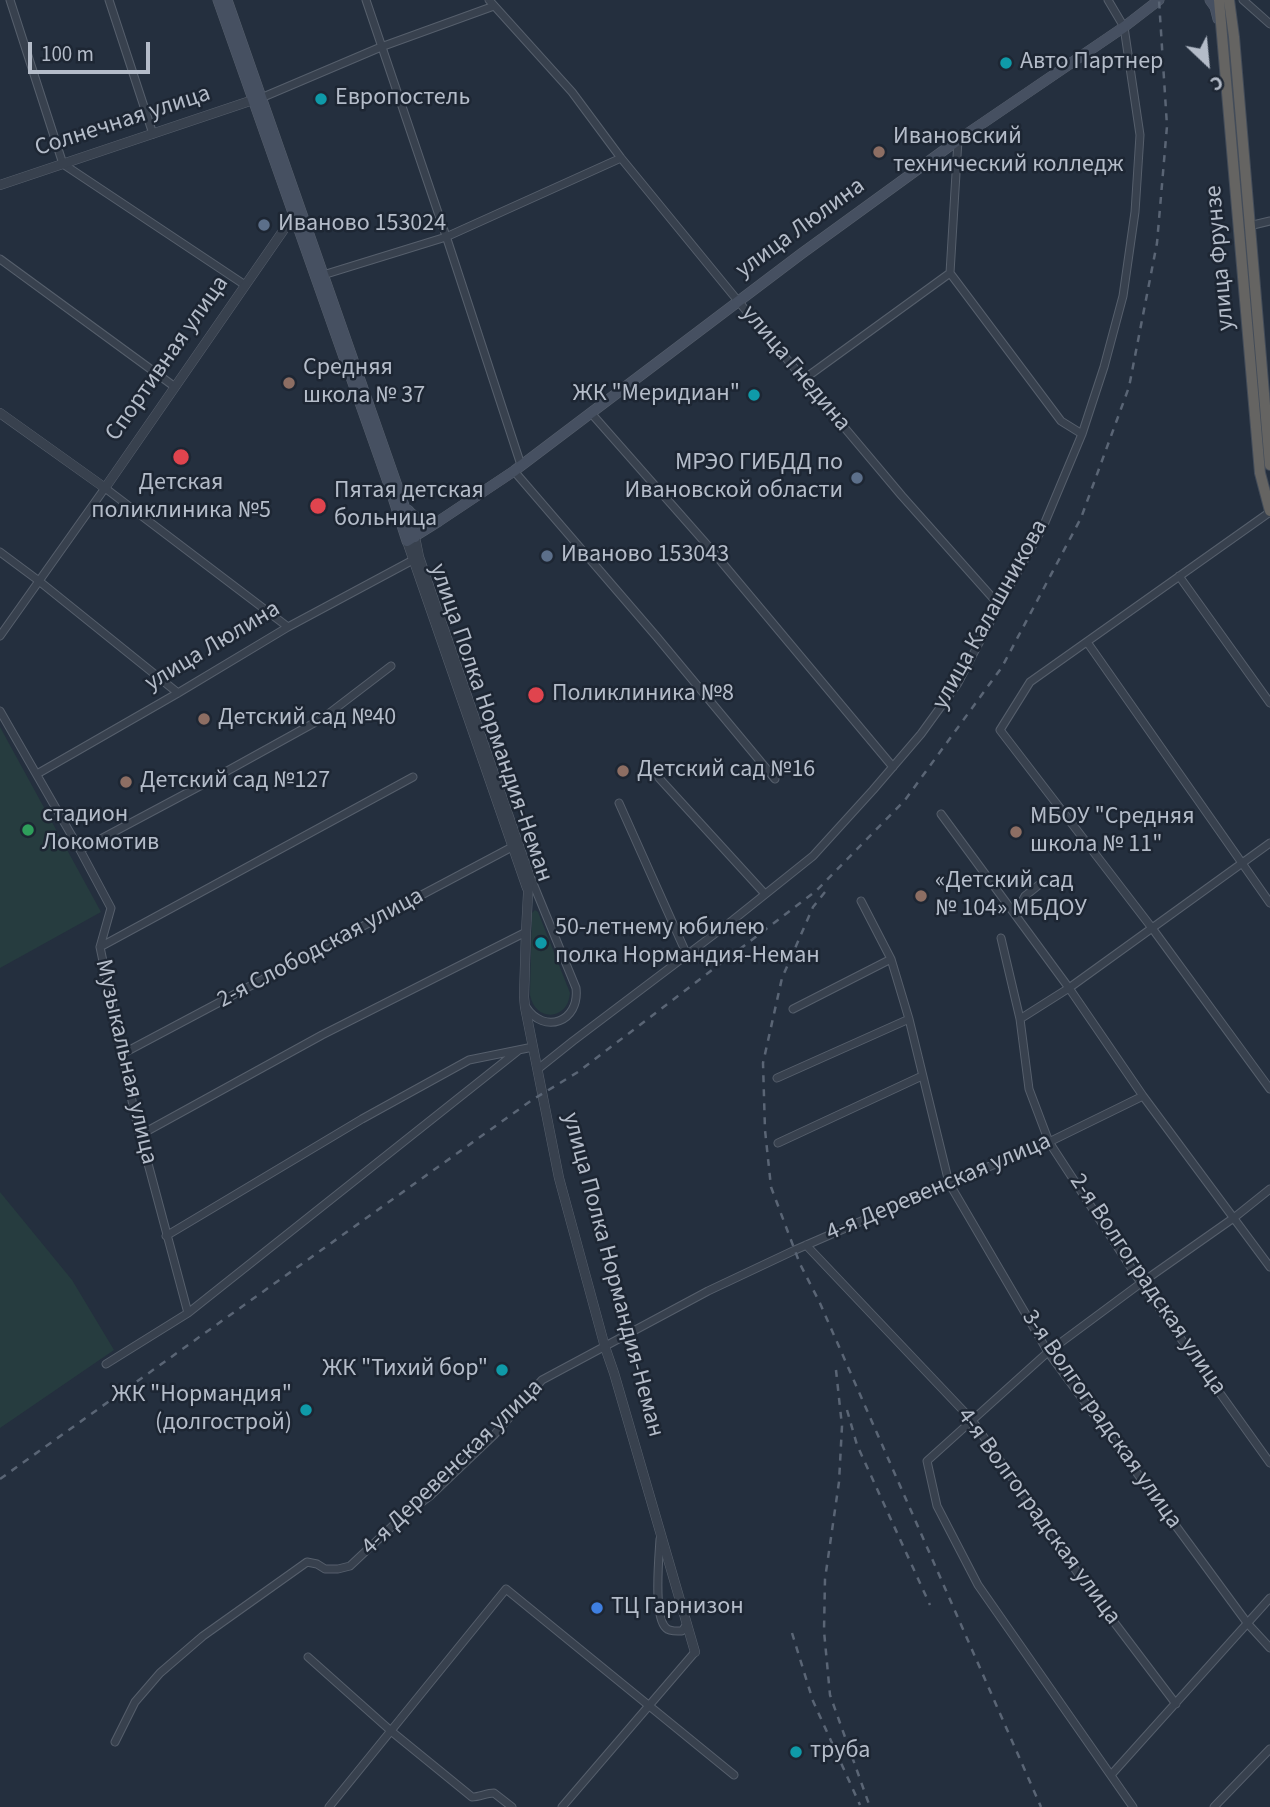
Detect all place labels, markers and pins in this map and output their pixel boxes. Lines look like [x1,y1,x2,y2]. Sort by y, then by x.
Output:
place label: Авто Партнер [1020,49,1163,77]
marker: Авто Партнер [998,55,1014,71]
place label: Европостель [335,85,470,113]
marker: Европостель [313,91,329,107]
place label: Ивановский технический колледж [893,124,1123,180]
marker: Ивановский технический колледж [871,144,887,160]
place label: Иваново 153024 [278,211,446,239]
marker: Иваново 153024 [256,217,272,233]
place label: Средняя школа № 37 [303,355,425,411]
marker: Средняя школа № 37 [281,375,297,391]
place label: ЖК "Меридиан" [573,381,740,409]
marker: ЖК "Меридиан" [746,387,762,403]
marker: Детская поликлиника №5 [171,447,191,467]
place label: МРЭО ГИБДД по Ивановской области [624,450,843,506]
place label: Детская поликлиника №5 [91,470,271,526]
marker: МРЭО ГИБДД по Ивановской области [849,470,865,486]
place label: Пятая детская больница [334,478,484,534]
marker: Пятая детская больница [308,496,328,516]
place label: Иваново 153043 [561,542,729,570]
marker: Иваново 153043 [539,548,555,564]
place label: Поликлиника №8 [552,681,734,709]
marker: Поликлиника №8 [526,685,546,705]
place label: Детский сад №40 [218,705,396,733]
marker: Детский сад №40 [196,711,212,727]
place label: Детский сад №16 [637,757,815,785]
marker: Детский сад №16 [615,763,631,779]
place label: Детский сад №127 [140,768,330,796]
marker: Детский сад №127 [118,774,134,790]
place label: стадион Локомотив [42,802,159,858]
place label: МБОУ "Средняя школа № 11" [1030,804,1195,860]
marker: стадион Локомотив [20,822,36,838]
marker: МБОУ "Средняя школа № 11" [1008,824,1024,840]
place label: «Детский сад № 104» МБДОУ [935,868,1087,924]
marker: «Детский сад № 104» МБДОУ [913,888,929,904]
place label: 50-летнему юбилею полка Нормандия-Неман [555,915,820,971]
marker: 50-летнему юбилею полка Нормандия-Неман [533,935,549,951]
place label: ЖК "Тихий бор" [322,1356,488,1384]
marker: ЖК "Тихий бор" [494,1362,510,1378]
place label: ЖК "Нормандия" (долгострой) [111,1382,292,1438]
marker: ЖК "Нормандия" (долгострой) [298,1402,314,1418]
place label: ТЦ Гарнизон [611,1594,744,1622]
marker: ТЦ Гарнизон [589,1600,605,1616]
place label: труба [810,1738,870,1766]
marker: труба [788,1744,804,1760]

